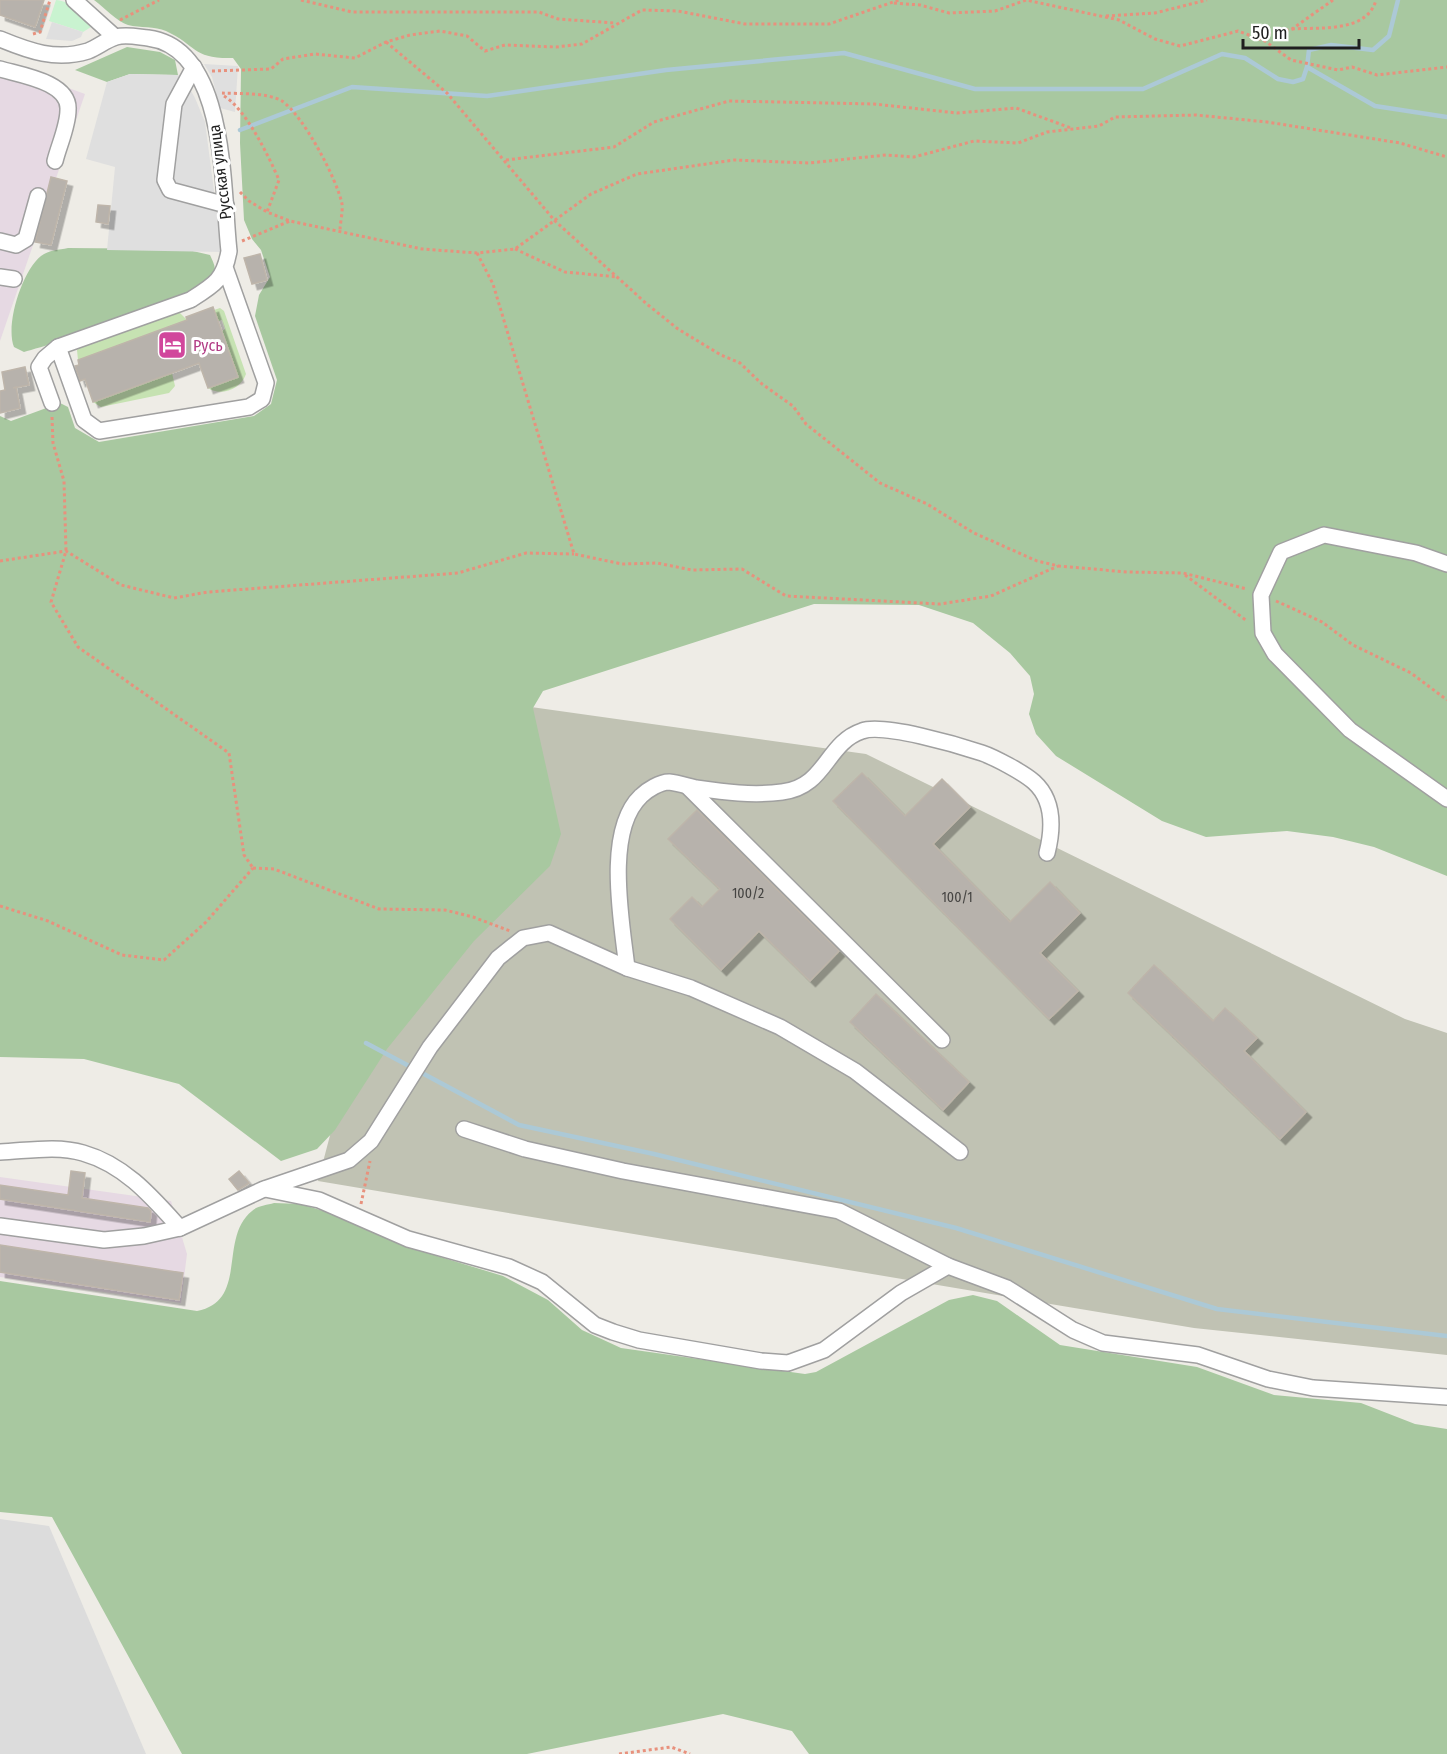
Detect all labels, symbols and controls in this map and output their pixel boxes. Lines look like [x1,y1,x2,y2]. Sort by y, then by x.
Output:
scale bar [1243,12,1358,50]
text: 50 m [1252,22,1288,44]
street label: Русская улица [205,123,235,221]
hotel icon: Русь [156,329,188,361]
place label: Русь [193,336,223,355]
house number: 100/2 [732,885,764,902]
house number: 100/1 [941,889,973,906]

